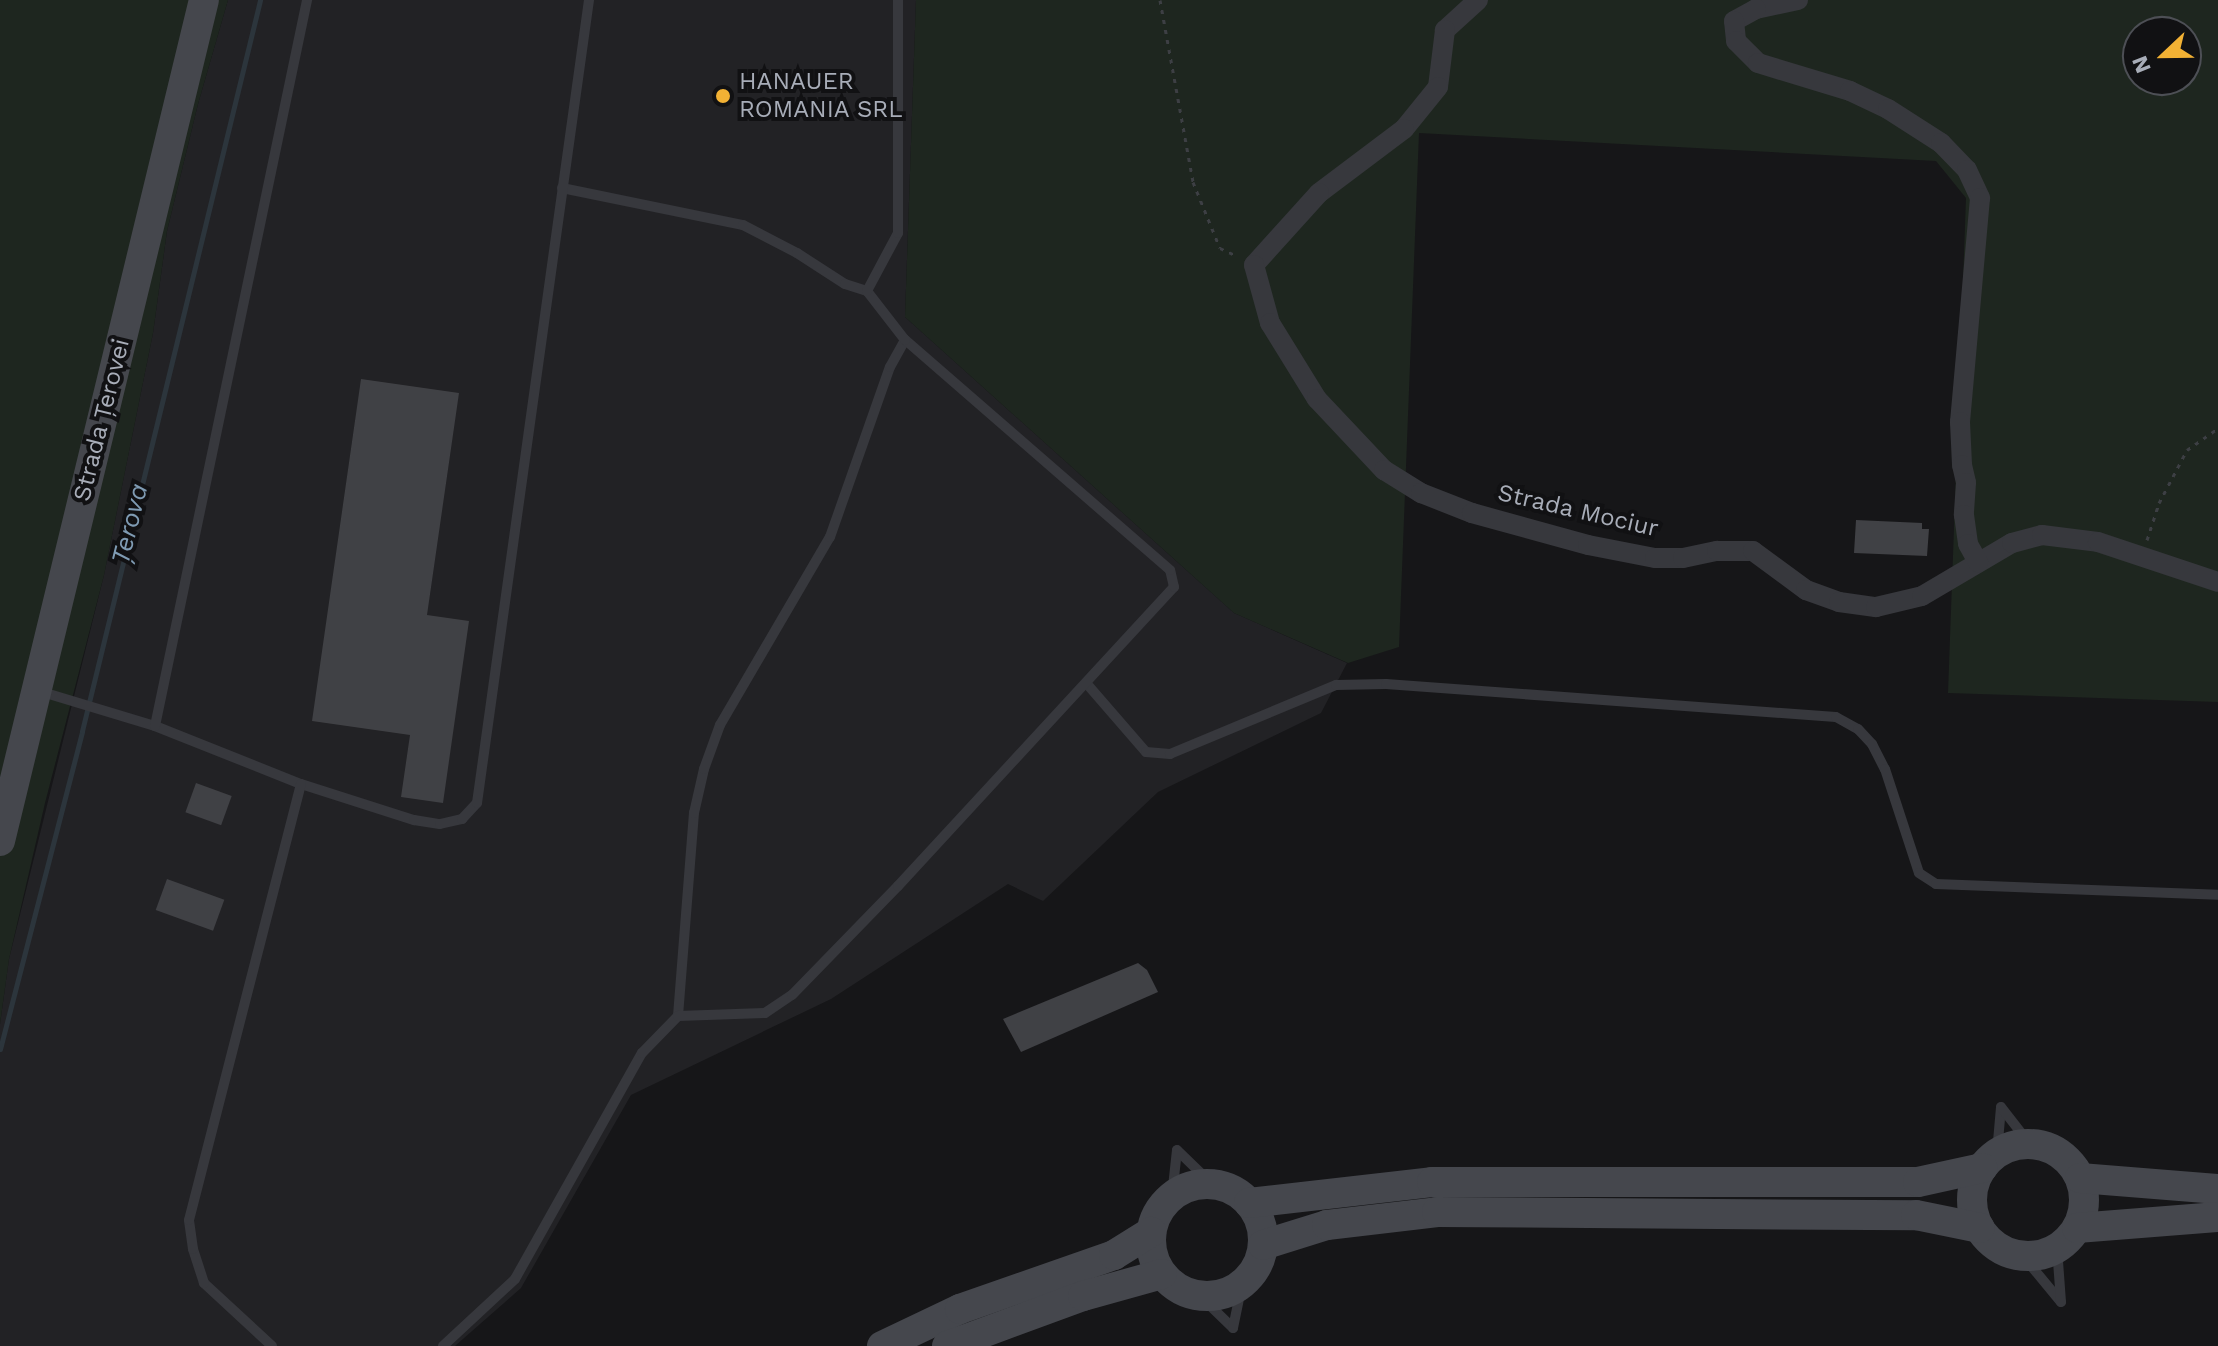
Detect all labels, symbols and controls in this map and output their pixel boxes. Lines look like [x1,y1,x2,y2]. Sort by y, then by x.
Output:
north arrow [2122,16,2202,96]
text: N [2126,52,2156,77]
place label: HANAUER ROMANIA SRL [739,68,904,124]
marker: HANAUER ROMANIA SRL [714,87,732,105]
street label: Strada Țerovei [68,335,136,505]
street label: Strada Mociur [1495,478,1661,544]
water label: Țerova [105,480,155,568]

